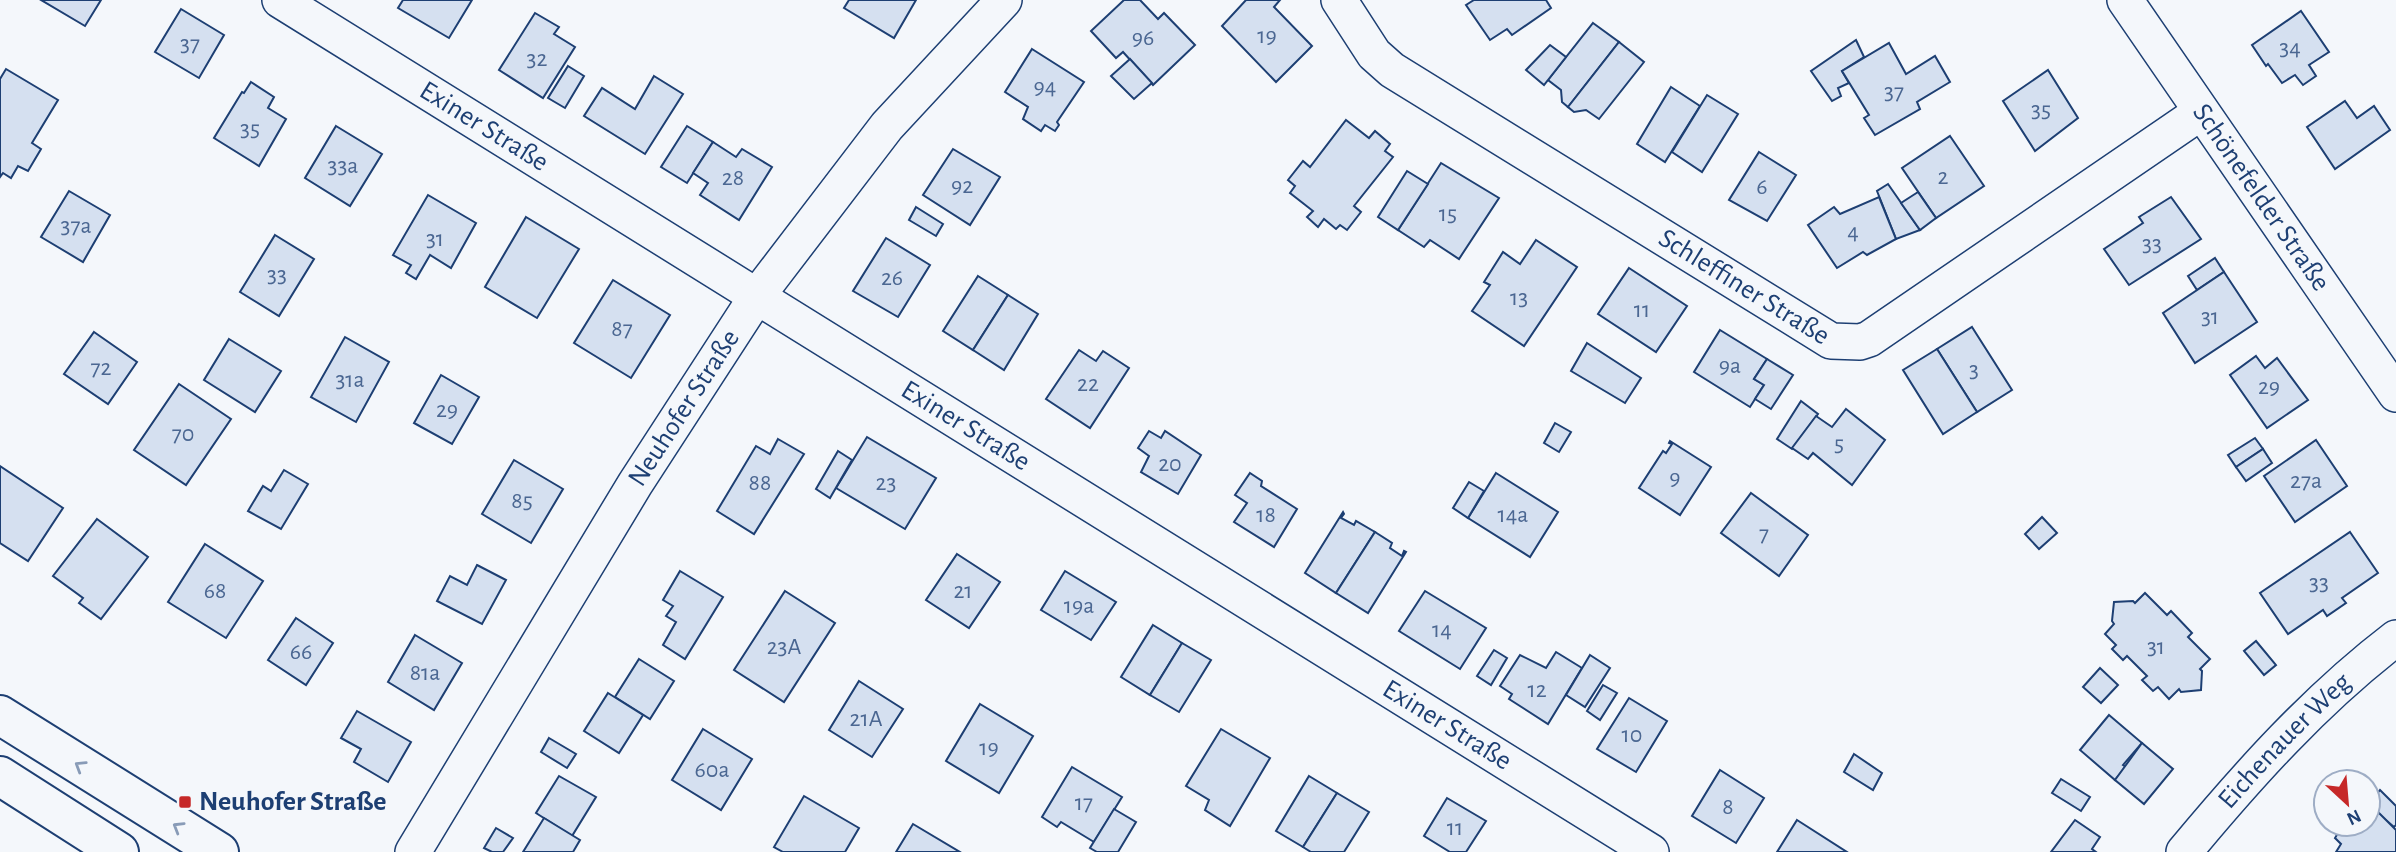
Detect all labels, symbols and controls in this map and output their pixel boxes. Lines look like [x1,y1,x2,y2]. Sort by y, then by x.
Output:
house number: 19 [1257,24,1277,48]
house number: 96 [1132,26,1154,50]
house number: 37 [180,32,200,56]
house number: 34 [2279,36,2301,60]
house number: 32 [527,47,547,71]
house number: 94 [1034,75,1056,99]
street label: Exiner Straße [415,76,553,177]
house number: 37 [1884,80,1904,104]
house number: 35 [2031,98,2051,122]
street label: Schönefelder Straße [2187,99,2335,296]
house number: 35 [240,117,260,141]
house number: 33a [328,154,358,178]
house number: 2 [1938,165,1949,189]
house number: 28 [722,166,744,190]
house number: 92 [951,174,973,198]
house number: 6 [1756,175,1768,199]
house number: 15 [1439,202,1457,226]
house number: 37a [61,214,91,238]
house number: 4 [1847,220,1859,244]
street label: Schleffiner Straße [1654,224,1834,350]
house number: 31 [426,227,444,251]
house number: 33 [2142,232,2162,256]
house number: 33 [267,263,287,287]
house number: 26 [881,266,903,290]
house number: 13 [1510,286,1528,310]
house number: 11 [1634,298,1650,322]
house number: 31 [2201,305,2219,329]
house number: 87 [611,317,633,341]
street label: Neuhofer Straße [623,325,745,492]
house number: 9a [1719,354,1741,378]
house number: 72 [91,356,112,380]
house number: 3 [1969,358,1979,382]
house number: 31a [335,368,365,392]
house number: 22 [1077,372,1099,396]
house number: 29 [2258,375,2280,399]
street label: Exiner Straße [896,376,1035,476]
house number: 29 [436,398,458,422]
house number: 70 [172,422,194,446]
house number: 5 [1834,432,1844,456]
house number: 20 [1158,452,1182,476]
house number: 9 [1669,466,1681,490]
house number: 27a [2290,469,2322,493]
house number: 88 [749,471,771,495]
house number: 23 [876,471,896,495]
house number: 85 [511,489,533,513]
house number: 18 [1256,503,1276,527]
house number: 14a [1498,503,1528,527]
house number: 7 [1759,522,1769,546]
house number: 33 [2309,571,2329,595]
house number: 68 [204,579,226,603]
house number: 21 [953,579,973,603]
house number: 19a [1064,594,1094,618]
house number: 14 [1432,618,1452,642]
house number: 23A [767,635,801,659]
house number: 31 [2147,635,2165,659]
house number: 66 [290,640,312,664]
house number: 81a [410,661,440,685]
street label: Eichenauer Weg [2213,668,2357,814]
street label: Exiner Straße [1378,675,1516,776]
house number: 12 [1527,678,1547,702]
house number: 21A [849,707,883,731]
house number: 10 [1622,723,1642,747]
house number: 19 [979,736,999,760]
house number: 60a [694,758,730,782]
one-way arrow [75,761,88,774]
north arrow [2312,768,2382,838]
place label: Neuhofer Straße [199,788,386,816]
house number: 17 [1075,791,1093,815]
marker: Neuhofer Straße [177,794,193,810]
house number: 8 [1722,795,1734,819]
text: N [2344,805,2364,828]
house number: 11 [1447,816,1463,840]
one-way arrow [173,823,186,836]

